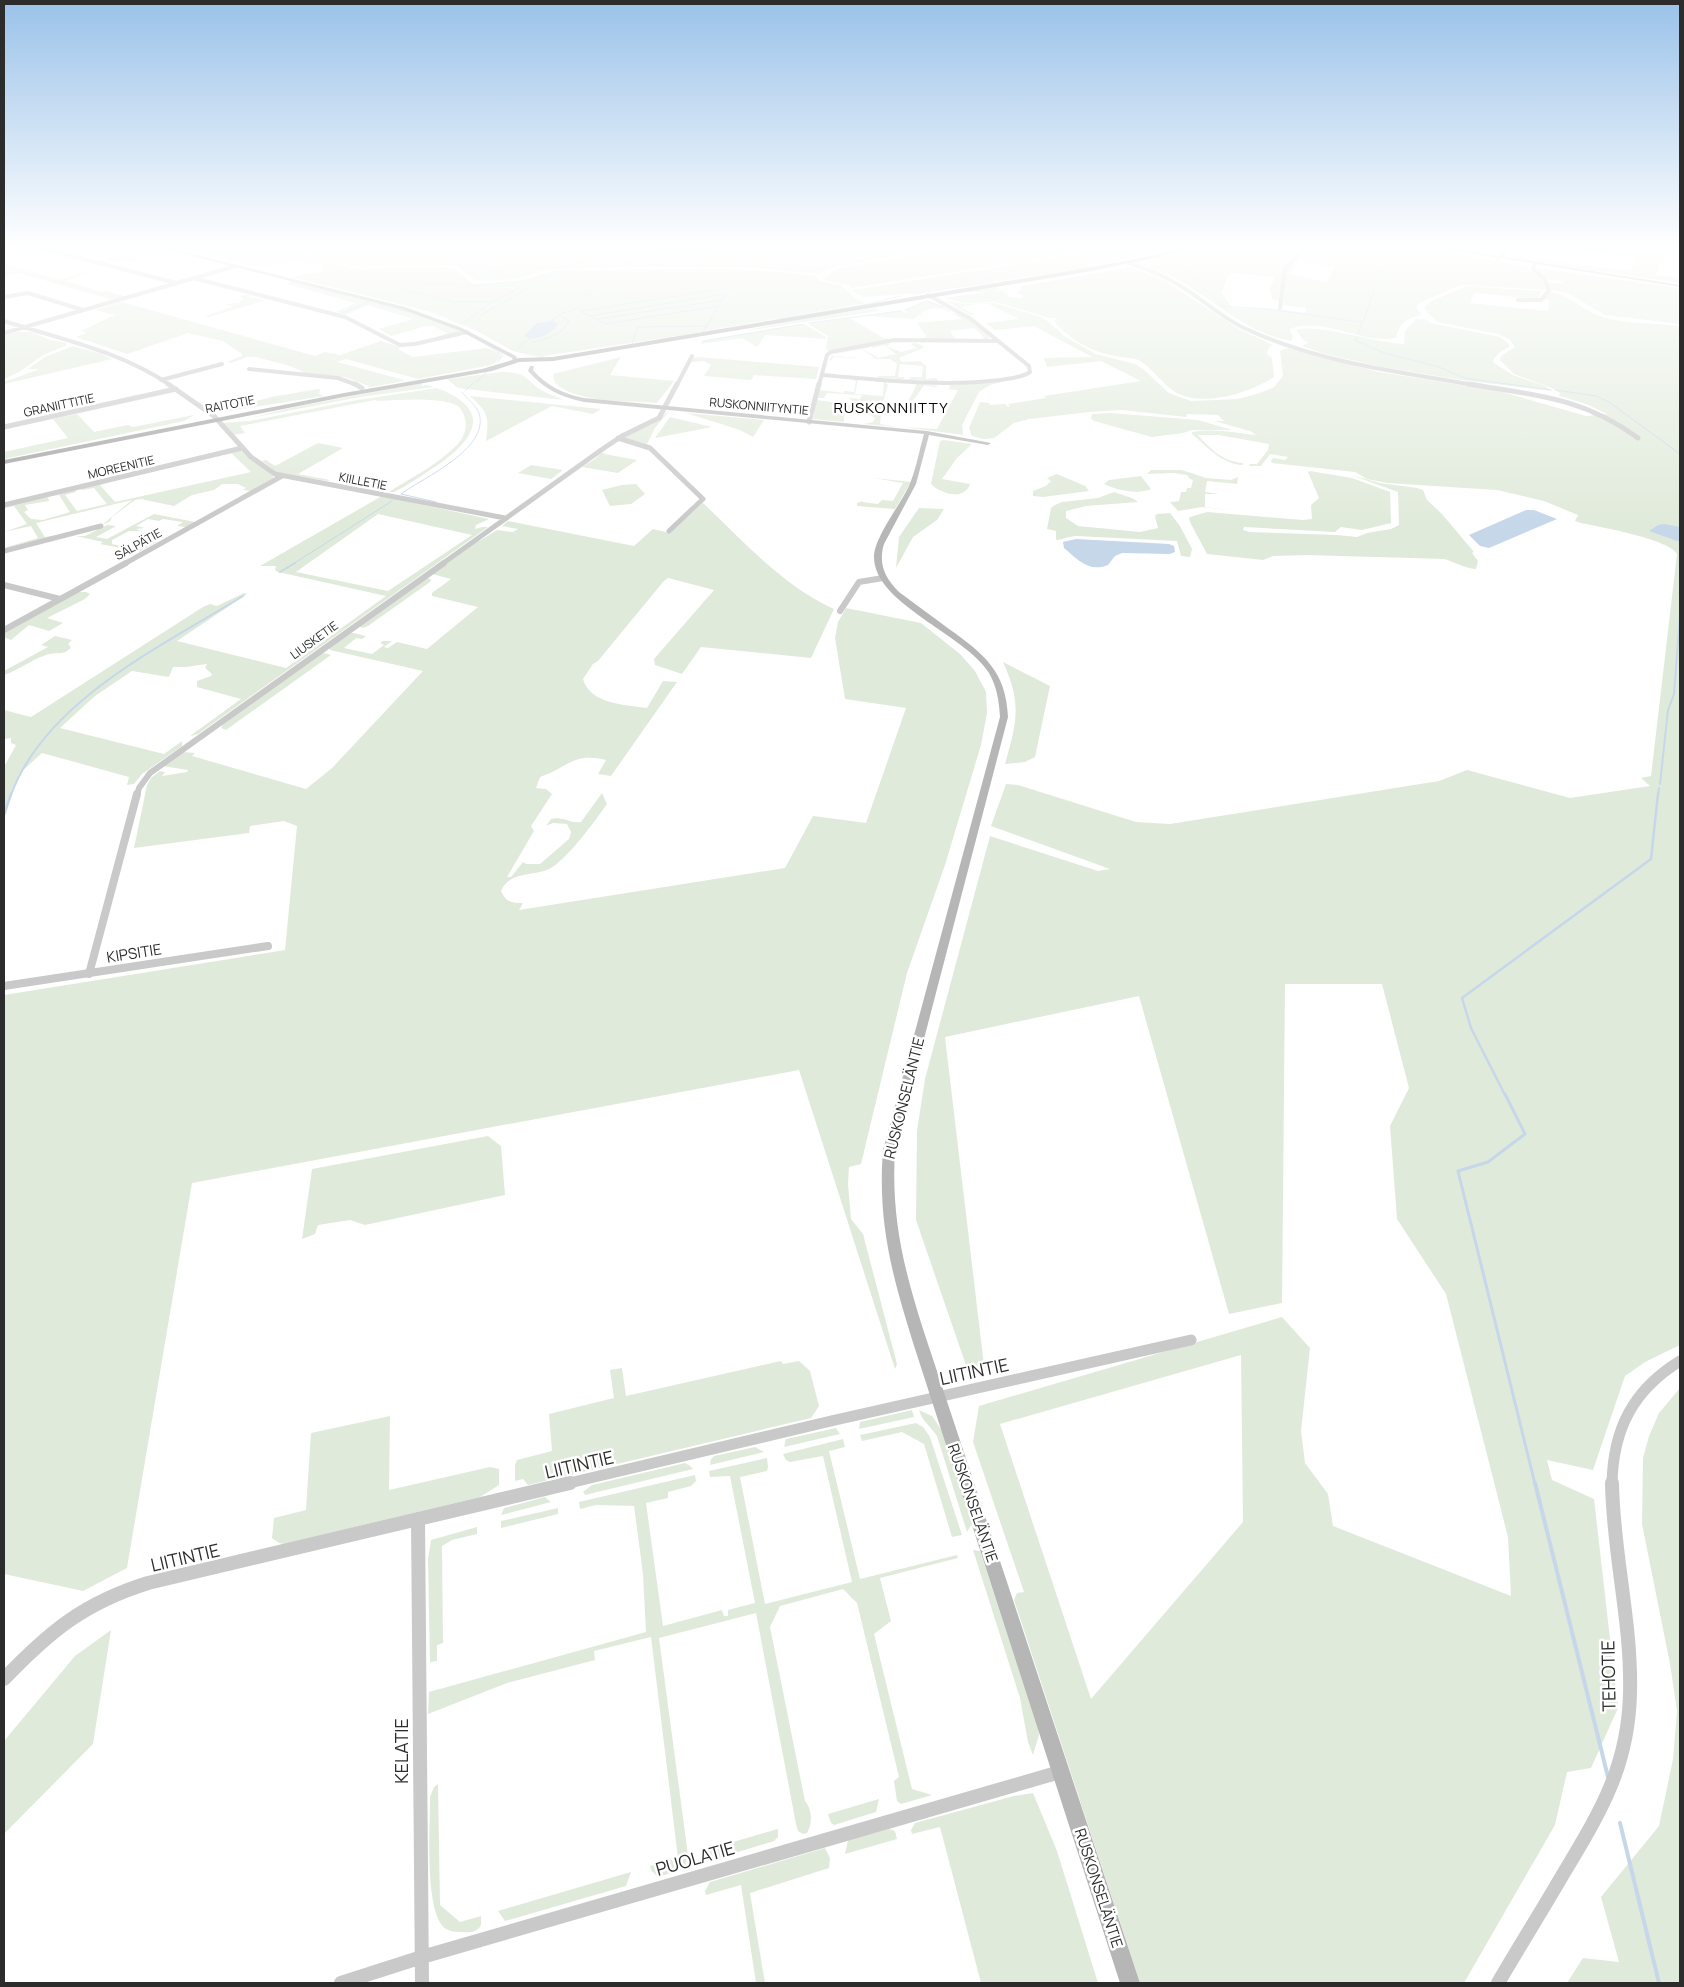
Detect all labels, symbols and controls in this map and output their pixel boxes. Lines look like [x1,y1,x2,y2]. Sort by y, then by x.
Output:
street label: GRANIITTITIE [22,389,96,421]
street label: RAITOTIE [204,391,256,417]
street label: RUSKONNIITYNTIE [709,393,810,419]
district label: RUSKONNIITTY [833,397,949,418]
street label: MOREENITIE [86,451,156,483]
street label: KIILLETIE [338,468,389,494]
street label: SÄLPÄTIE [111,524,165,564]
street label: LIUSKETIE [287,617,341,663]
street label: KIPSITIE [105,938,163,968]
street label: RUSKONSELÄNTIE [879,1035,929,1161]
street label: LIITINTIE [937,1352,1011,1390]
street label: RUSKONSELÄNTIE [943,1441,1003,1565]
street label: LIITINTIE [542,1444,616,1484]
street label: LIITINTIE [148,1537,222,1577]
street label: TEHOTIE [1595,1640,1621,1712]
street label: KELATIE [389,1718,413,1784]
street label: RUSKONSELÄNTIE [1070,1826,1128,1950]
street label: PUOLATIE [653,1835,737,1881]

